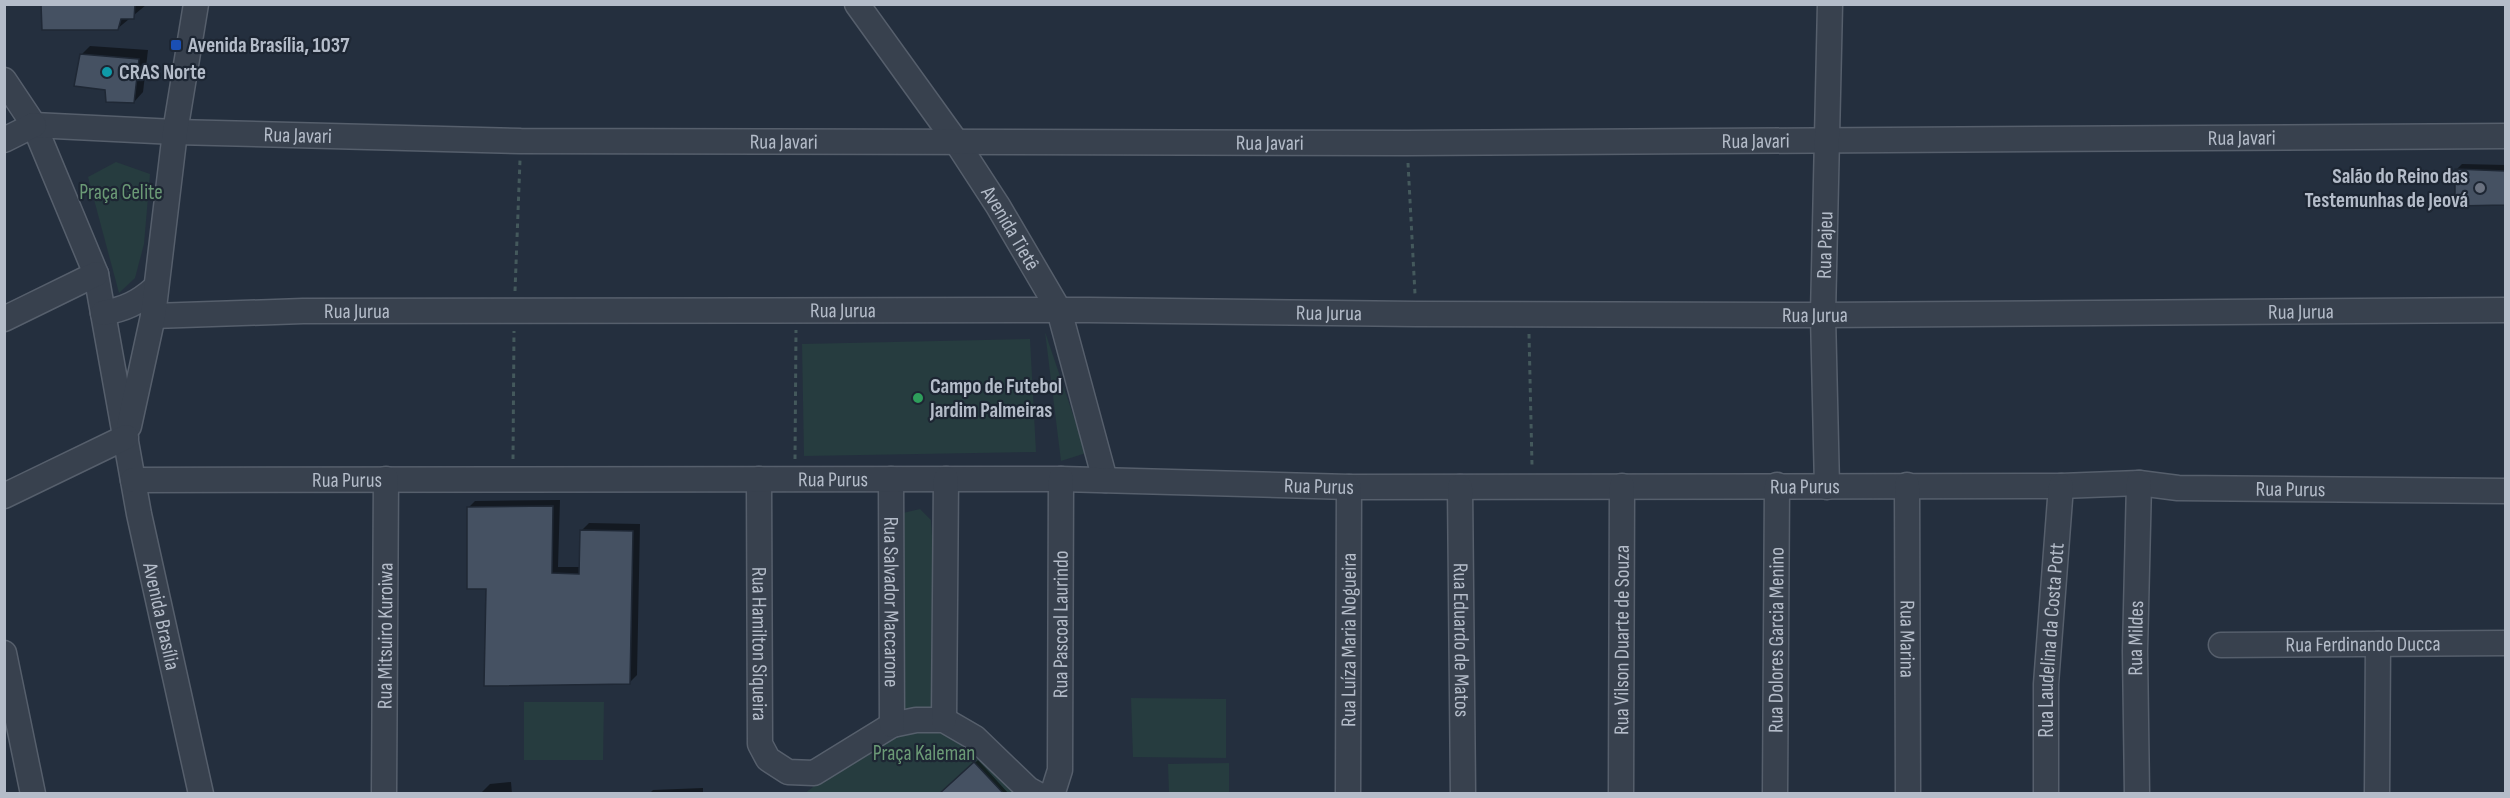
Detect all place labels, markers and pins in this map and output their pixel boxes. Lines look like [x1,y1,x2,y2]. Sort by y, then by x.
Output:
place label: Avenida Brasília, 1037 [187,33,350,58]
marker: Avenida Brasília, 1037 [169,38,183,52]
place label: CRAS Norte [119,60,206,85]
marker: CRAS Norte [100,65,114,79]
place label: Salão do Reino das Testemunhas de Jeová [2304,164,2468,213]
marker: Salão do Reino das Testemunhas de Jeová [2473,181,2487,195]
place label: Campo de Futebol Jardim Palmeiras [929,374,1062,423]
marker: Campo de Futebol Jardim Palmeiras [911,391,925,405]

